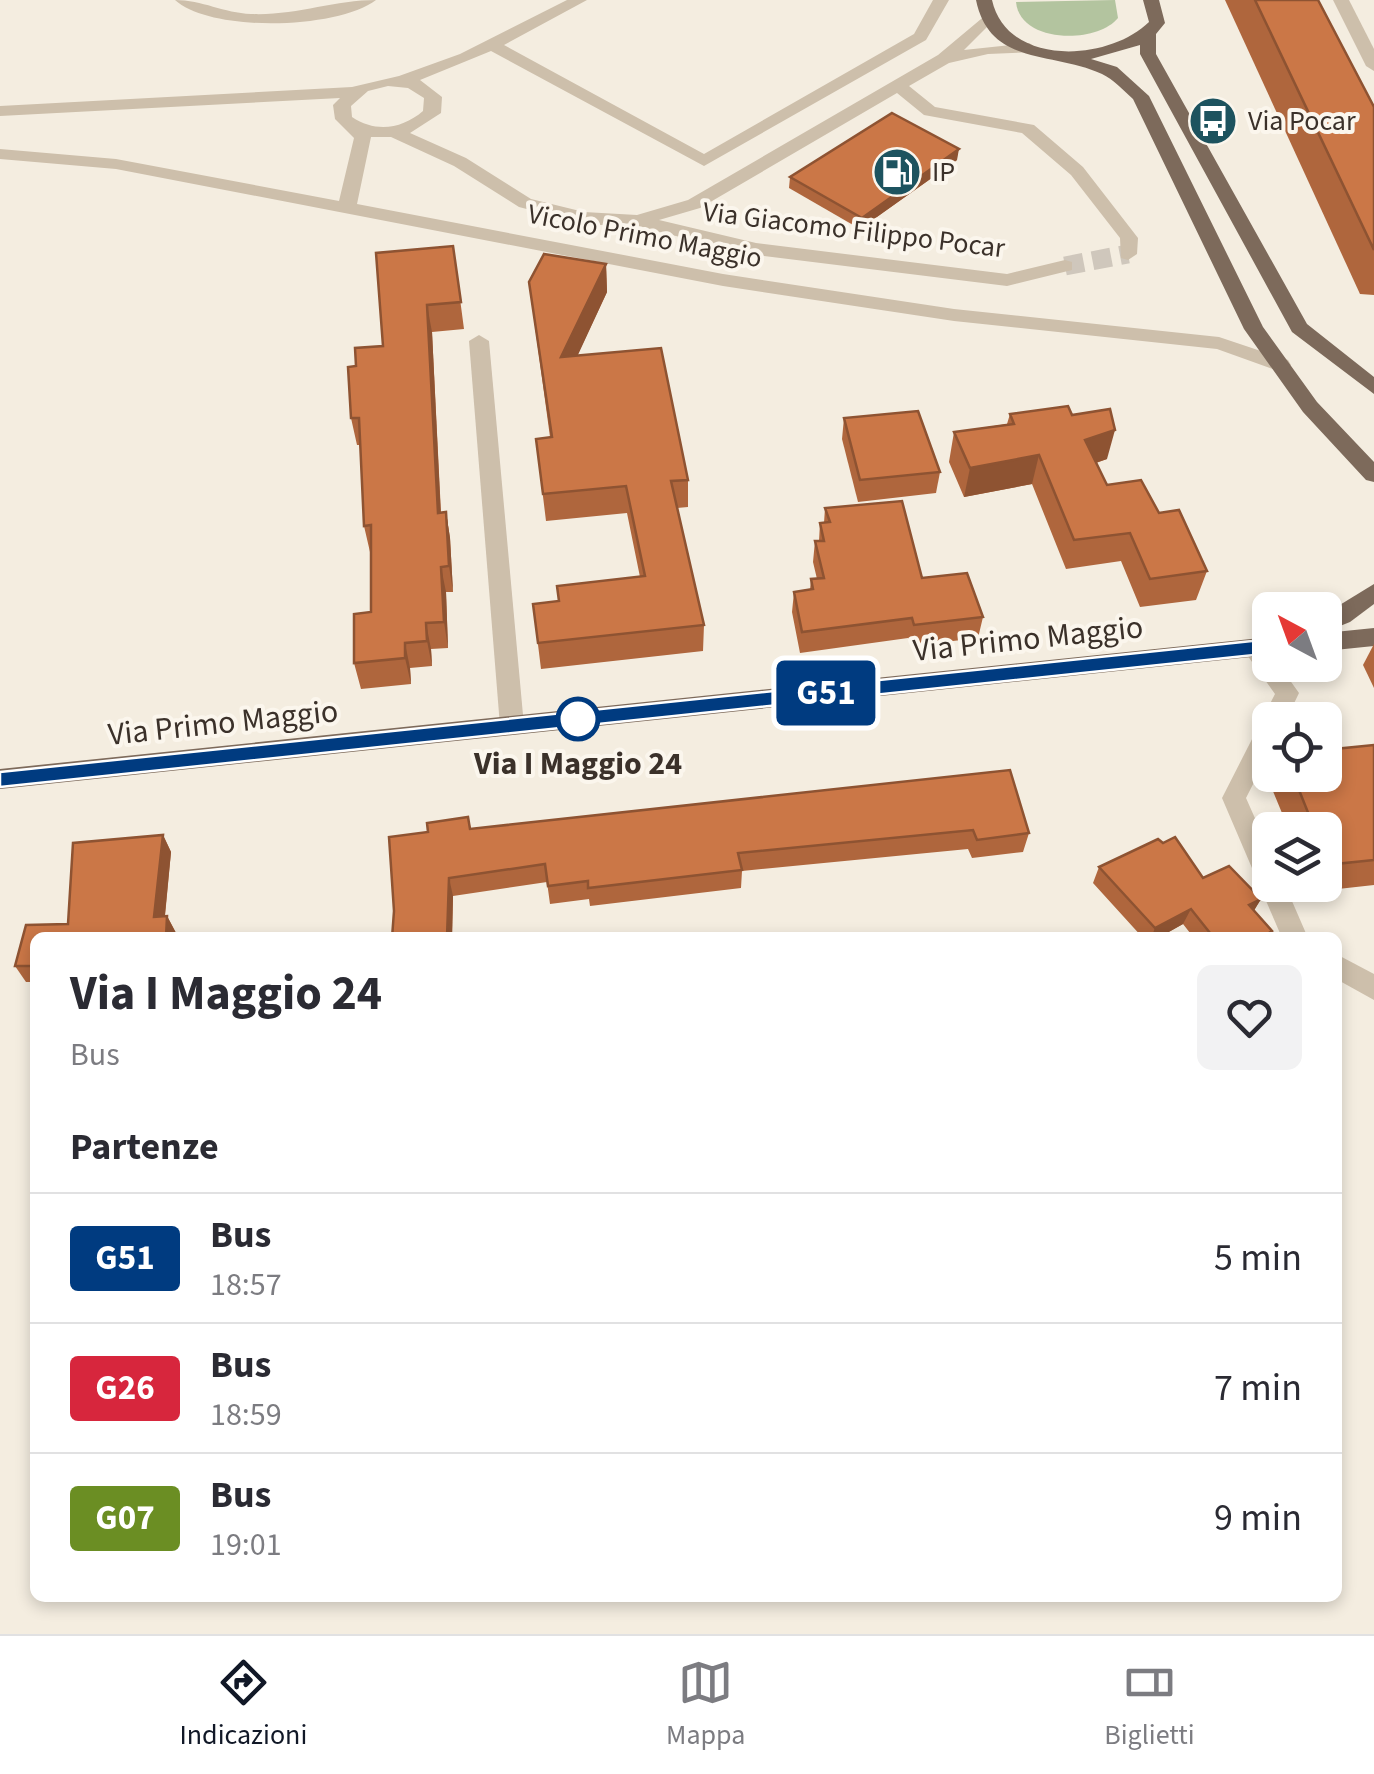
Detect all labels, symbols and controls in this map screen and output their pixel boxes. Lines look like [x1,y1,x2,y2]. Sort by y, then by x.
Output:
bus stop icon: Via Pocar [1187,95,1239,147]
place label: Via Pocar [1248,101,1356,141]
fuel station icon: IP [871,146,923,198]
place label: IP [932,152,955,192]
street label: Via Giacomo Filippo Pocar [701,192,1008,268]
street label: Vicolo Primo Maggio [524,194,766,278]
north arrow [1252,592,1342,682]
map controls [1252,592,1342,902]
street label: Via Primo Maggio [911,604,1145,674]
line badge: G51 [768,660,884,726]
text: G51 [796,668,856,718]
street label: Via Primo Maggio [106,688,340,758]
marker: Via I Maggio 24 [557,698,599,740]
button: locate [1252,702,1342,792]
place label: Via I Maggio 24 [473,741,682,787]
button: layers [1252,812,1342,902]
text: Via I Maggio 24 [70,960,382,1028]
button: heart [1197,965,1302,1070]
text: Bus [70,1032,120,1078]
text: Partenze [70,1120,219,1174]
text: Bus [210,1208,271,1262]
text: 5 min [1214,1231,1302,1285]
text: G51 [95,1233,155,1283]
text: 18:57 [210,1262,282,1308]
text: Bus [210,1338,271,1392]
text: 7 min [1214,1361,1302,1415]
text: G26 [95,1363,155,1413]
text: 18:59 [210,1392,282,1438]
text: Bus [210,1468,271,1522]
text: 9 min [1214,1491,1302,1545]
text: G07 [95,1493,155,1543]
text: 19:01 [210,1522,282,1568]
tab: Indicazioni [179,1655,307,1755]
tab: Mappa [666,1655,745,1755]
tab: Biglietti [1104,1655,1195,1755]

